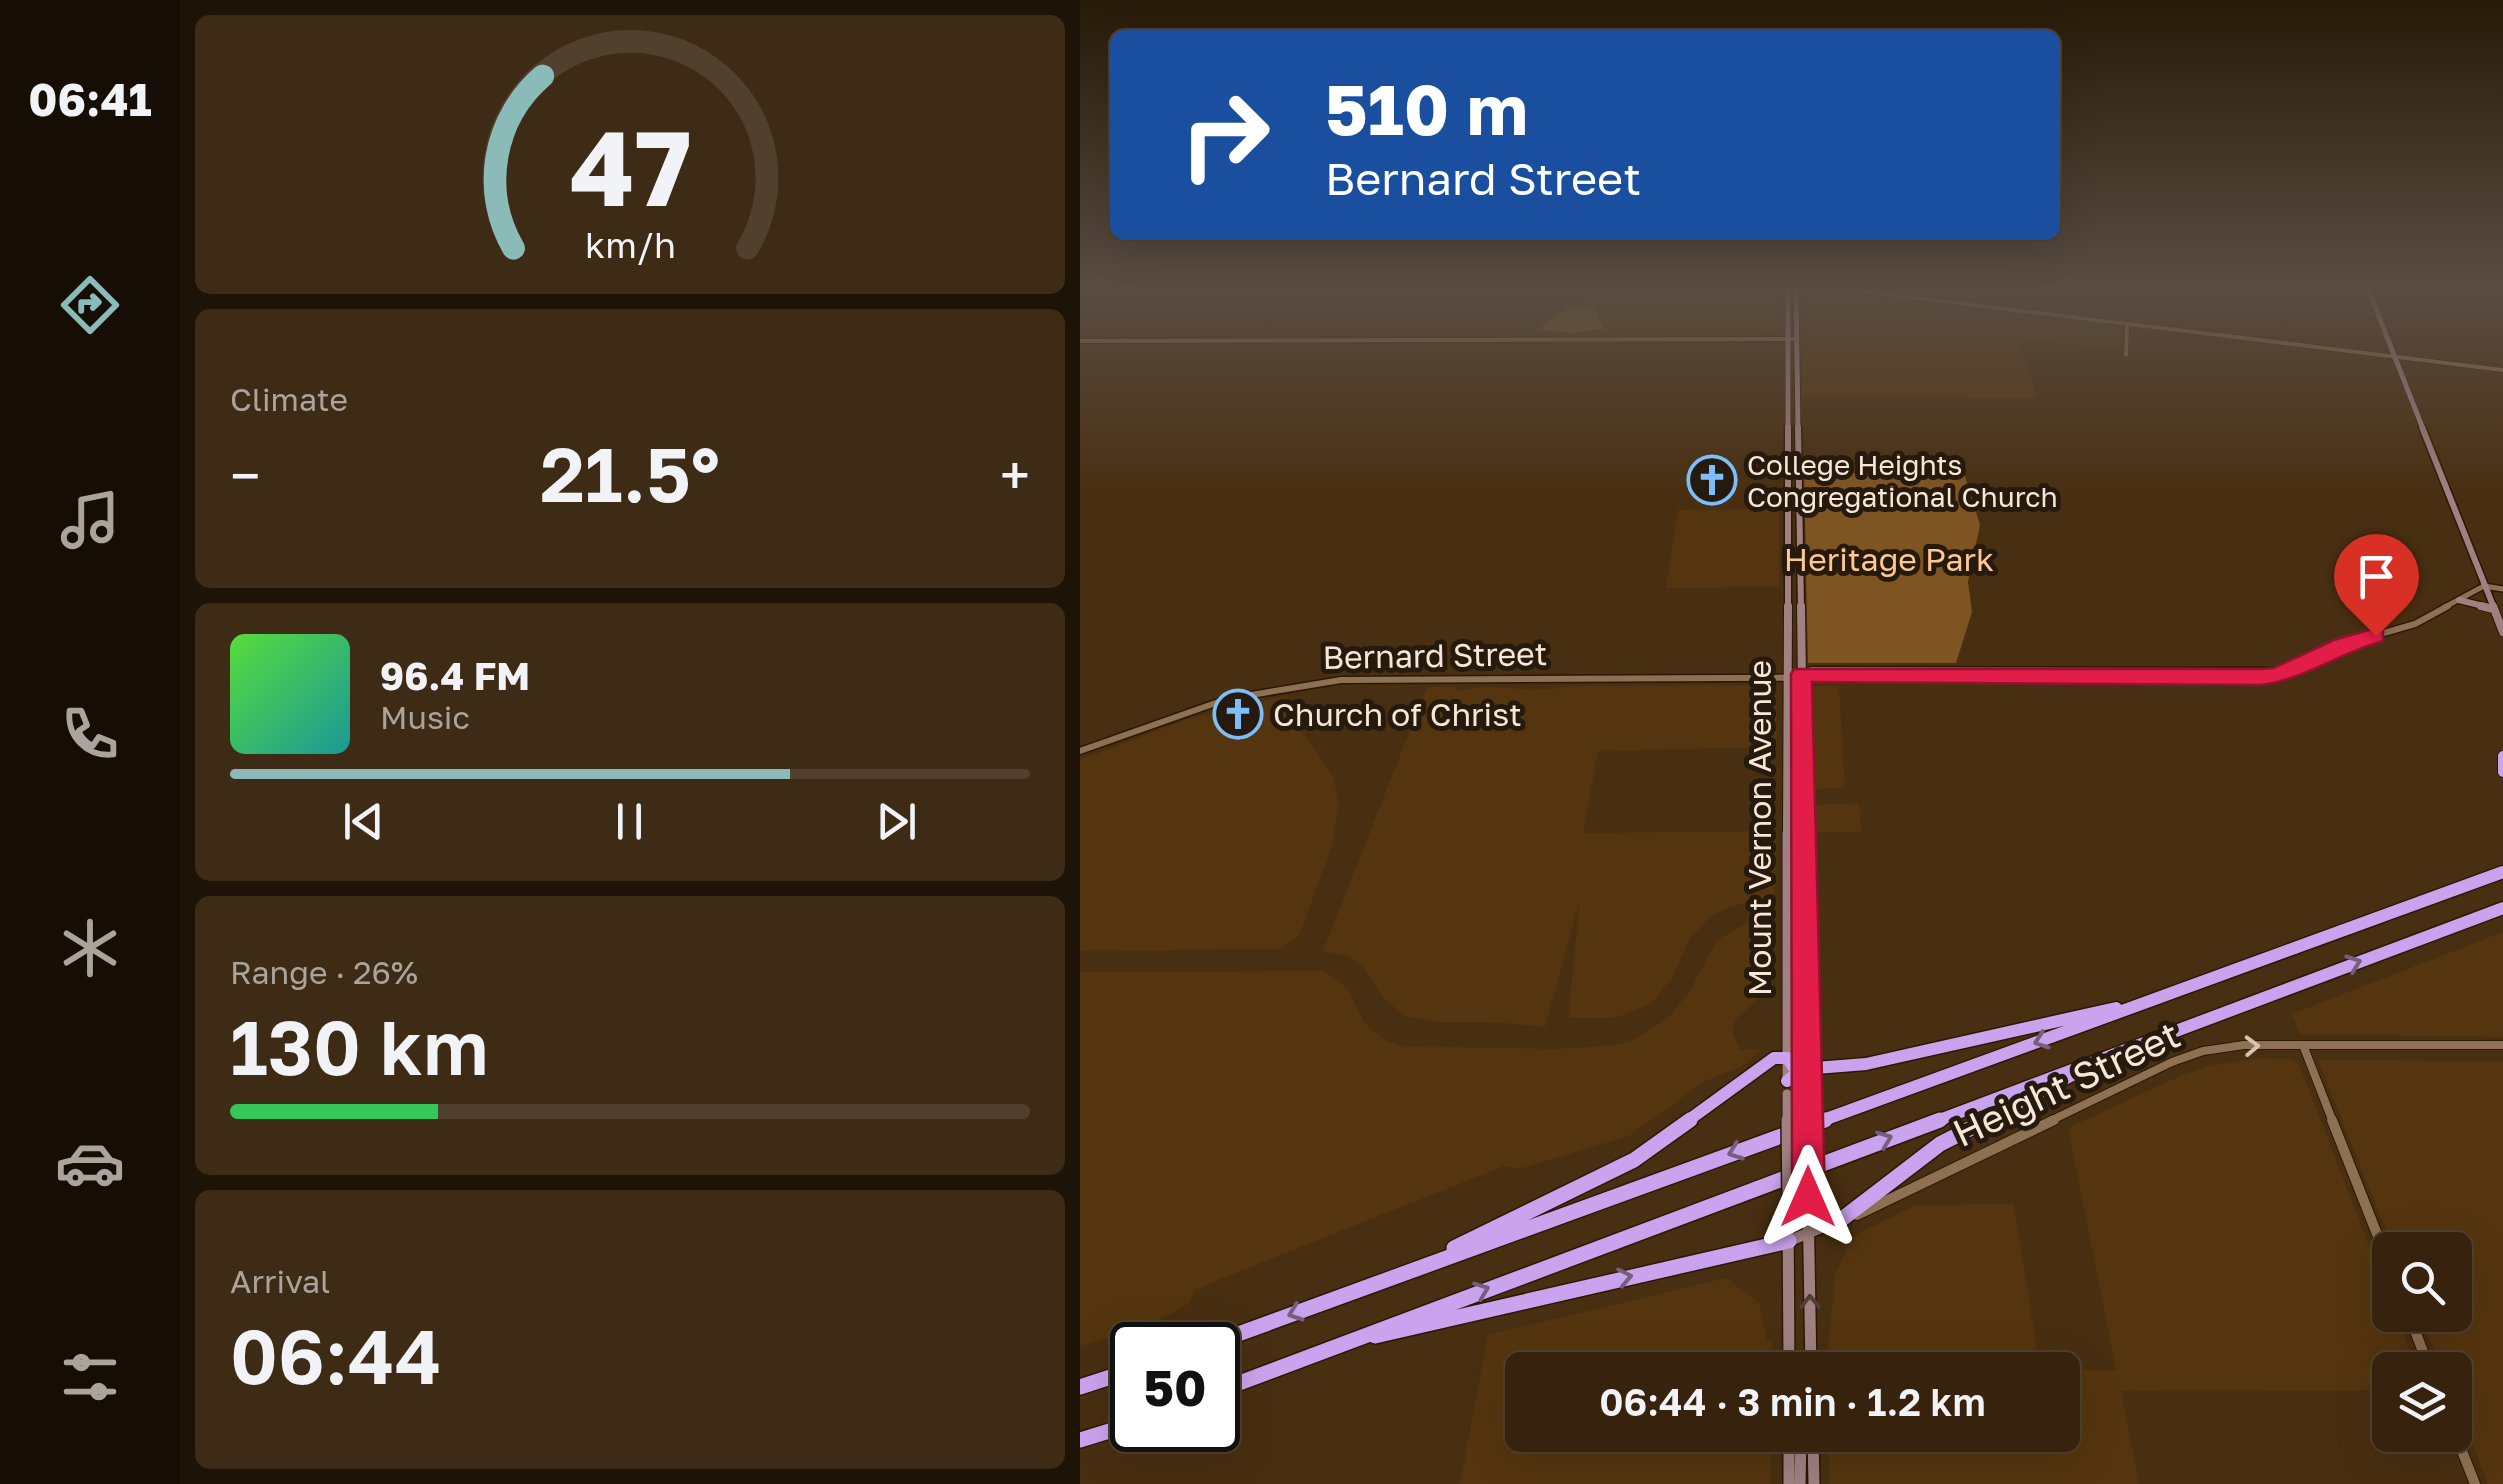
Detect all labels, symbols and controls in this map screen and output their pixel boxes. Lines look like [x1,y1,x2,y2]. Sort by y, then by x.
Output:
text: 510 m [1325,66,1528,150]
icon: right [1160,70,1290,200]
text: 06:41 [28,72,152,126]
text: 47 [569,104,691,229]
text: Bernard Street [1325,151,1641,205]
text: km/h [585,223,675,266]
icon: directions [55,270,125,340]
text: Climate [230,380,348,418]
text: 21.5° [540,428,720,519]
text: − [230,442,260,508]
text: + [1000,442,1030,508]
place label: College Heights Congregational Church [1747,448,2058,513]
church icon: College Heights Congregational Church [1686,454,1738,506]
icon: music [55,485,125,555]
pin [2334,534,2419,637]
park label: Heritage Park [1784,540,1994,578]
icon: arrive [2349,549,2404,604]
street label: Bernard Street [1322,634,1548,676]
text: 96.4 FM [380,653,530,698]
street label: Mount Vernon Avenue [1740,660,1778,996]
church icon: Church of Christ [1212,688,1264,740]
place label: Church of Christ [1273,695,1522,733]
text: Music [380,698,470,736]
icon: phone [55,699,125,769]
icon: previous [336,794,391,849]
icon: pause [602,794,657,849]
icon: next [869,794,924,849]
icon: climate [55,913,125,983]
text: Range · 26% [230,953,418,991]
one-way arrow [2345,955,2362,975]
text: 130 km [230,1001,489,1092]
street label: Height Street [1946,1011,2186,1155]
one-way arrow [2033,1029,2050,1050]
one-way arrow [2244,1035,2260,1056]
icon: car [55,1128,125,1198]
one-way arrow [1875,1130,1893,1150]
one-way arrow [1728,1140,1745,1161]
position arrow [1756,1145,1860,1249]
map controls [2372,1232,2472,1452]
button: search [2372,1232,2472,1332]
text: Arrival [230,1262,330,1300]
one-way arrow [1616,1268,1633,1289]
one-way arrow [1473,1281,1490,1301]
one-way arrow [1799,1293,1821,1308]
one-way arrow [1288,1301,1305,1322]
text: 06:44 [230,1310,442,1401]
speed limit sign: 50 [1110,1322,1240,1452]
icon: filters [55,1342,125,1412]
button: layers [2372,1352,2472,1452]
text: 06:44 · 3 min · 1.2 km [1599,1379,1986,1424]

